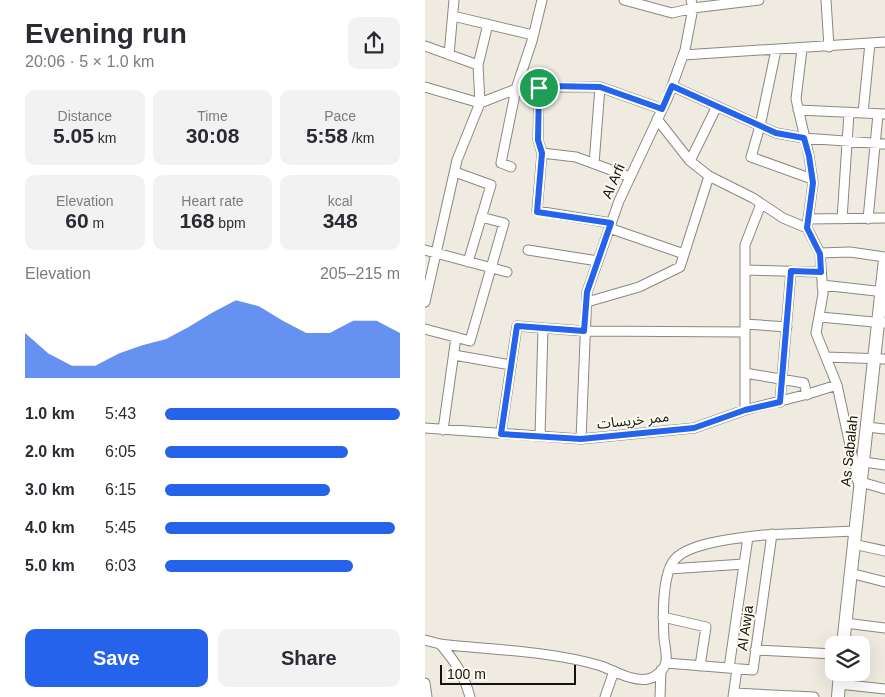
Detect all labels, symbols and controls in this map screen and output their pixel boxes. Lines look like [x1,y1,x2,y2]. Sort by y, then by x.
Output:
button: share [348,17,400,69]
text: Evening run [25,18,187,49]
text: 20:06 · 5 × 1.0 km [25,53,154,70]
pin [518,67,560,109]
icon: arrive [525,74,553,102]
text: Distance [58,108,112,124]
text: Time [197,108,228,124]
text: Pace [324,108,356,124]
text: 5.05 [53,124,94,147]
text: 30:08 [186,124,239,147]
text: 5:58 [306,124,348,147]
text: km [94,130,117,146]
text: /km [348,130,374,146]
street label: Al Arfi [598,161,628,201]
text: Elevation [56,193,114,209]
text: Heart rate [181,193,244,209]
text: kcal [328,193,353,209]
text: 60 [65,209,89,232]
text: 168 [179,209,214,232]
text: 348 [323,209,358,232]
text: m [89,215,104,231]
text: bpm [214,215,246,231]
text: Elevation [25,265,91,282]
text: 205–215 m [320,265,400,282]
text: 1.0 km [25,405,75,422]
text: 5:43 [105,405,136,422]
street label: ممر خريسات [596,408,670,433]
street label: As Sabalah [837,415,861,487]
text: 2.0 km [25,443,75,460]
text: 6:05 [105,443,136,460]
text: 3.0 km [25,481,75,498]
text: 6:15 [105,481,136,498]
text: 4.0 km [25,519,75,536]
text: 5:45 [105,519,136,536]
text: 5.0 km [25,557,75,574]
text: 6:03 [105,557,136,574]
street label: Al Awja [734,604,756,652]
button: Save [25,629,208,687]
button: Share [218,629,400,687]
map controls [825,636,870,681]
button: layers [825,636,870,681]
scale bar [440,662,576,685]
text: 100 m [447,666,486,682]

